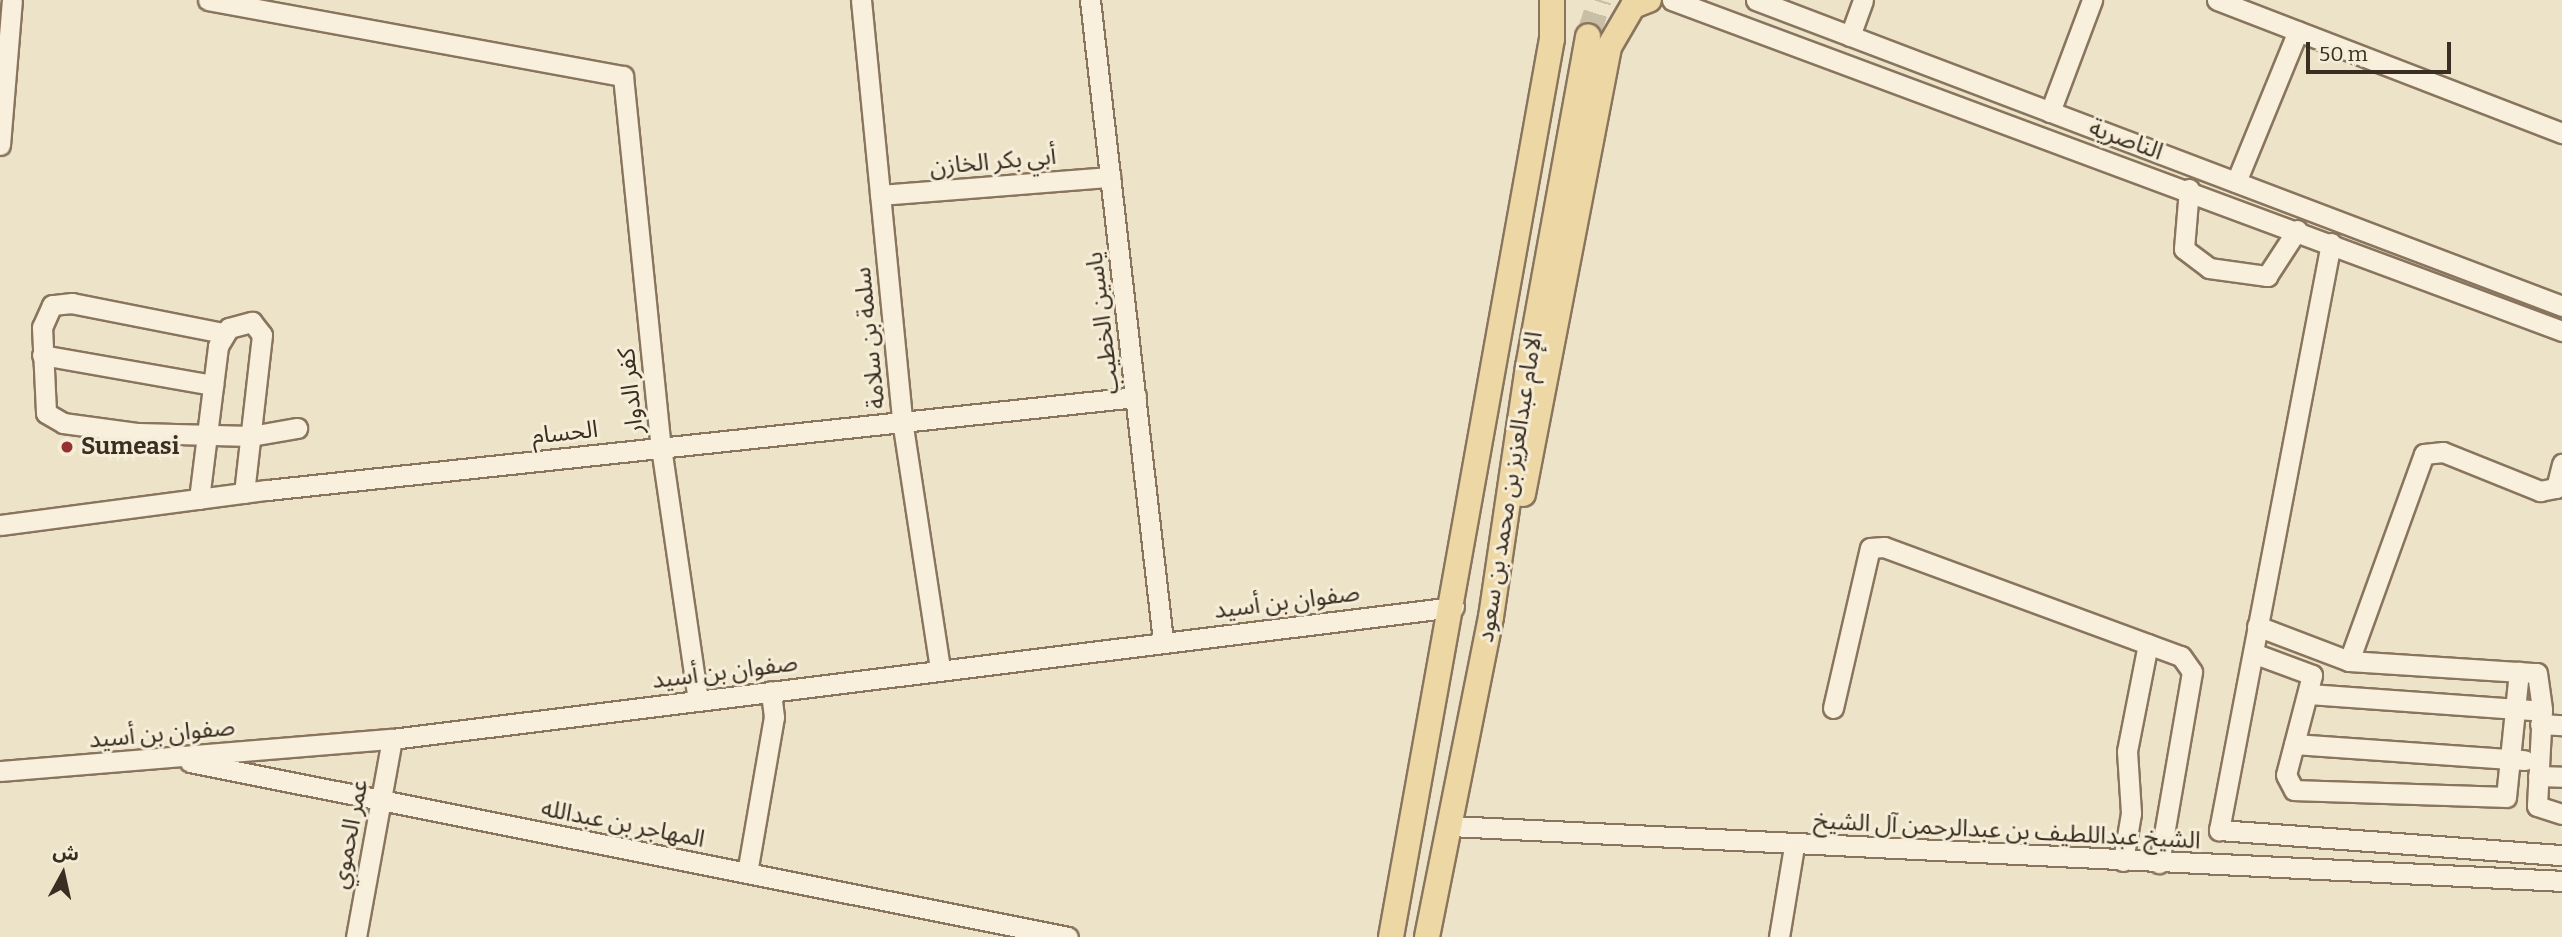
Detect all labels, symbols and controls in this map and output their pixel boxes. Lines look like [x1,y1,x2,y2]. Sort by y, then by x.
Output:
scale bar [2310,28,2455,72]
text: 50 m [2319,41,2368,67]
street label: الناصرية [2085,113,2167,167]
street label: أبي بكر الخازن [928,142,1058,182]
street label: ياسين الخطيب [1080,250,1126,396]
street label: سلمة بن سلامة [848,266,892,410]
street label: الإمام عبدالعزيز بن محمد بن سعود [1471,329,1549,645]
street label: كفر الدوار [612,347,650,435]
street label: الحسام [531,415,599,451]
place label: Sumeasi [81,433,179,461]
marker: Sumeasi [59,439,75,455]
street label: صفوان بن أسيد [1212,579,1362,625]
street label: صفوان بن أسيد [650,649,800,695]
street label: صفوان بن أسيد [88,713,236,755]
street label: عمر الحموي [325,777,375,891]
street label: المهاجر بن عبدالله [539,794,707,854]
street label: الشيخ عبداللطيف بن عبدالرحمن آل الشيخ [1813,806,2201,856]
north arrow [28,839,98,909]
text: ش [52,840,80,866]

